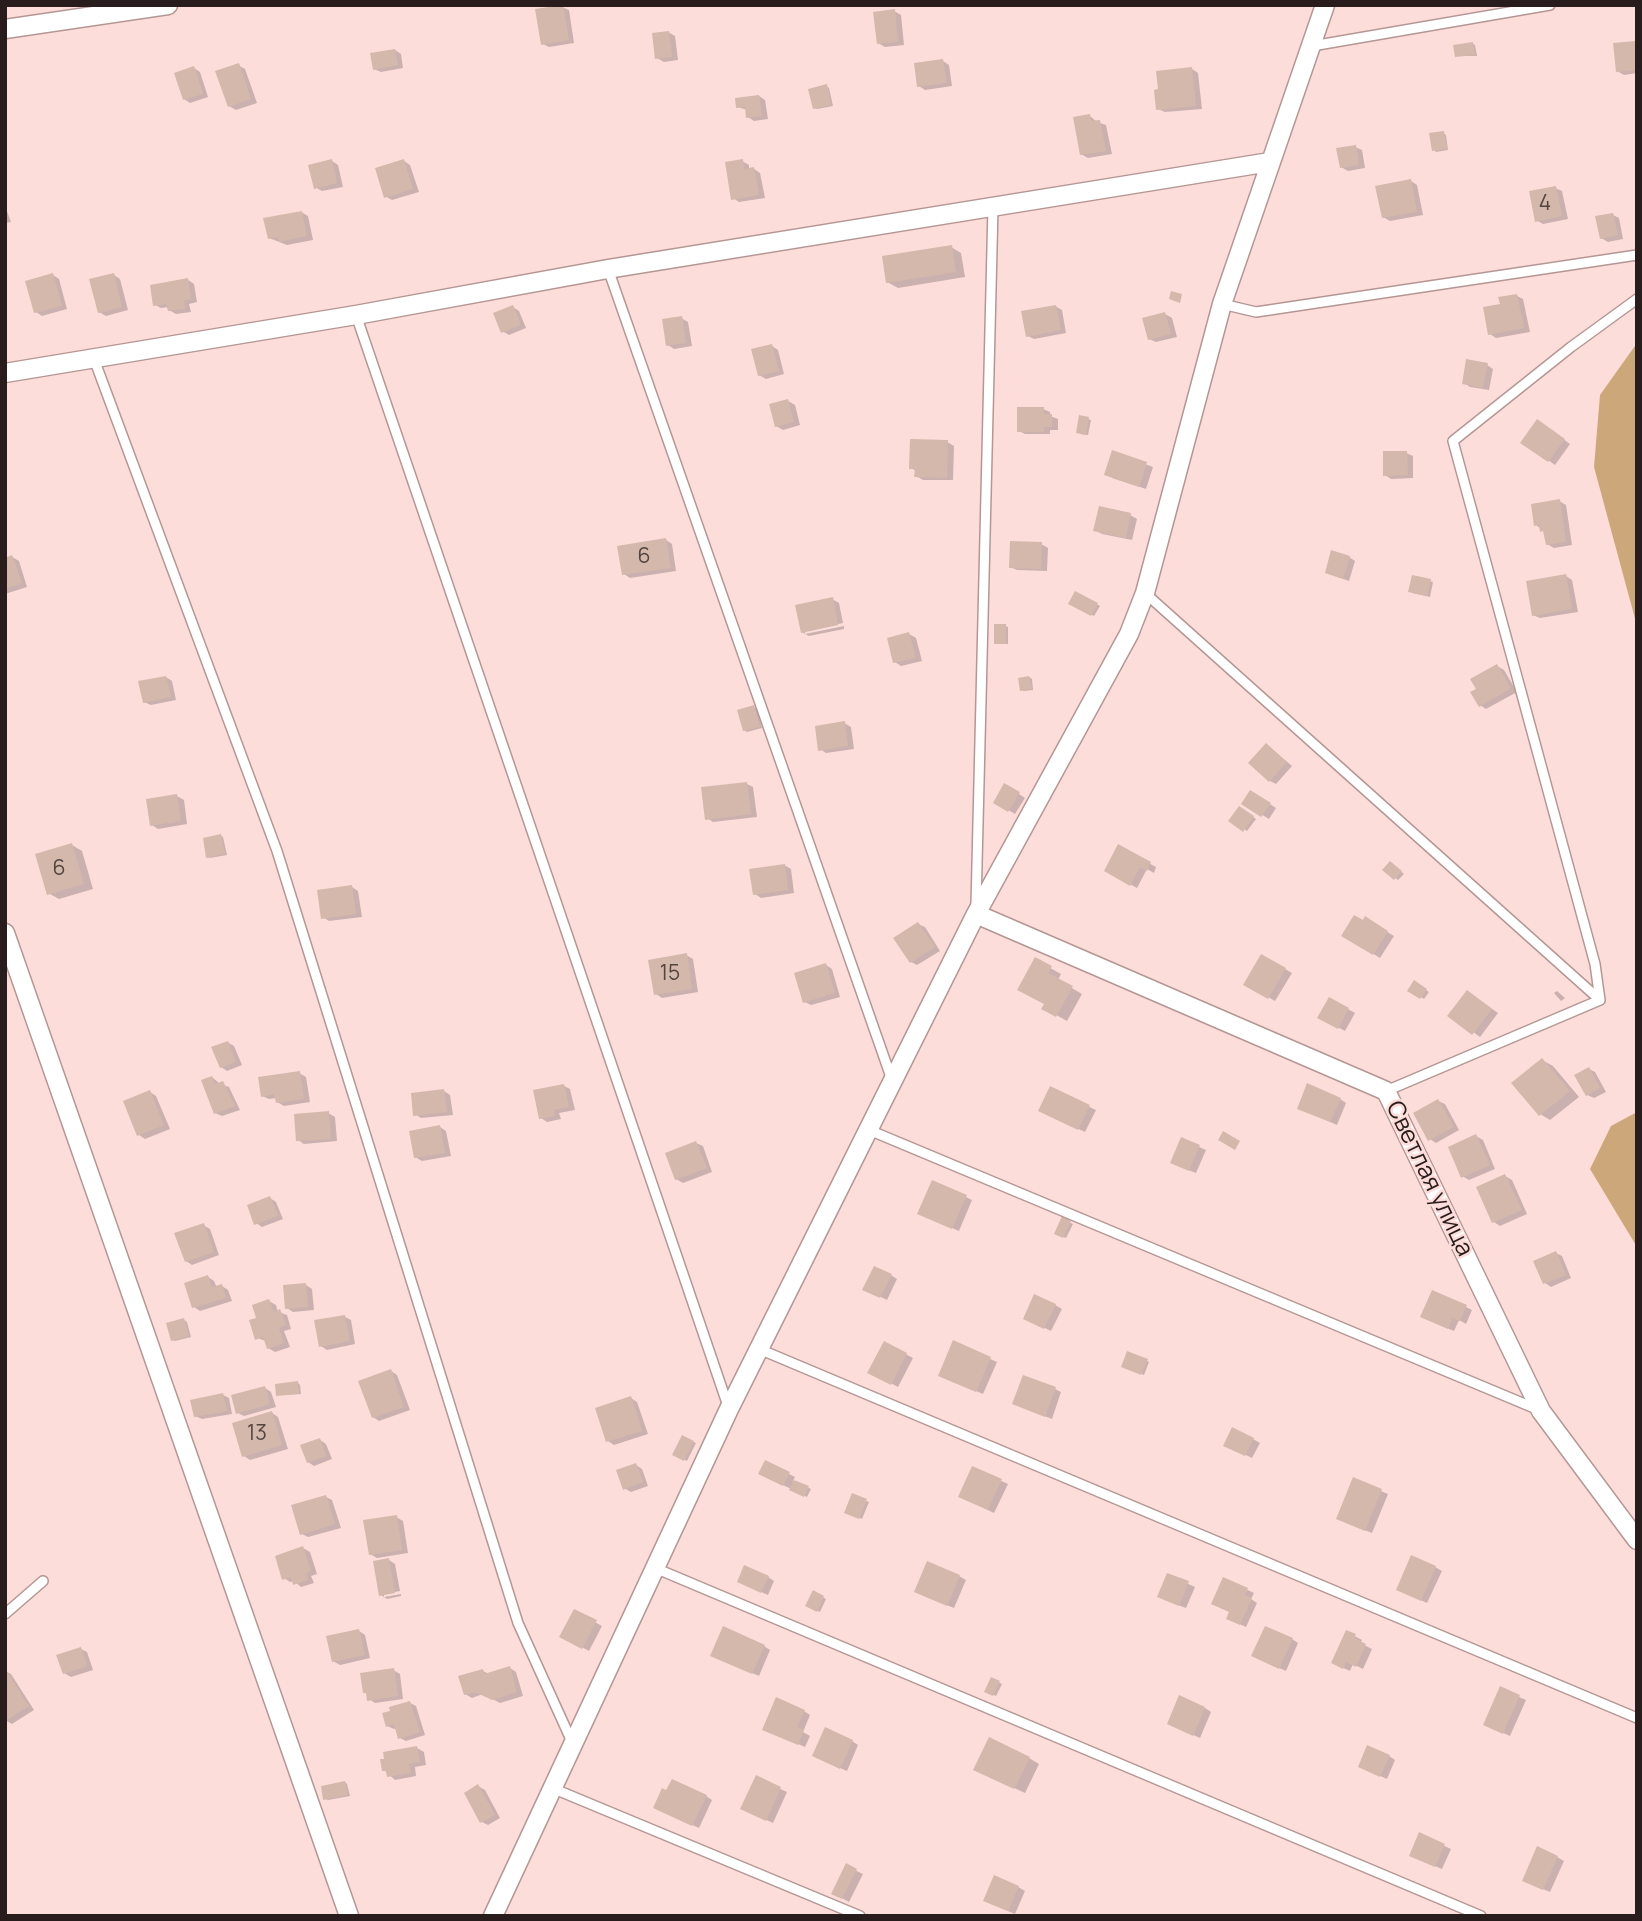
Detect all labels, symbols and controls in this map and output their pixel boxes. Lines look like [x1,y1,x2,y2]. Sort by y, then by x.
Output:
house number: 4 [1539,191,1551,217]
house number: 6 [637,544,651,570]
house number: 6 [52,856,66,882]
house number: 15 [660,961,680,987]
street label: Светлая улица [1379,1097,1479,1261]
house number: 13 [247,1421,267,1447]

